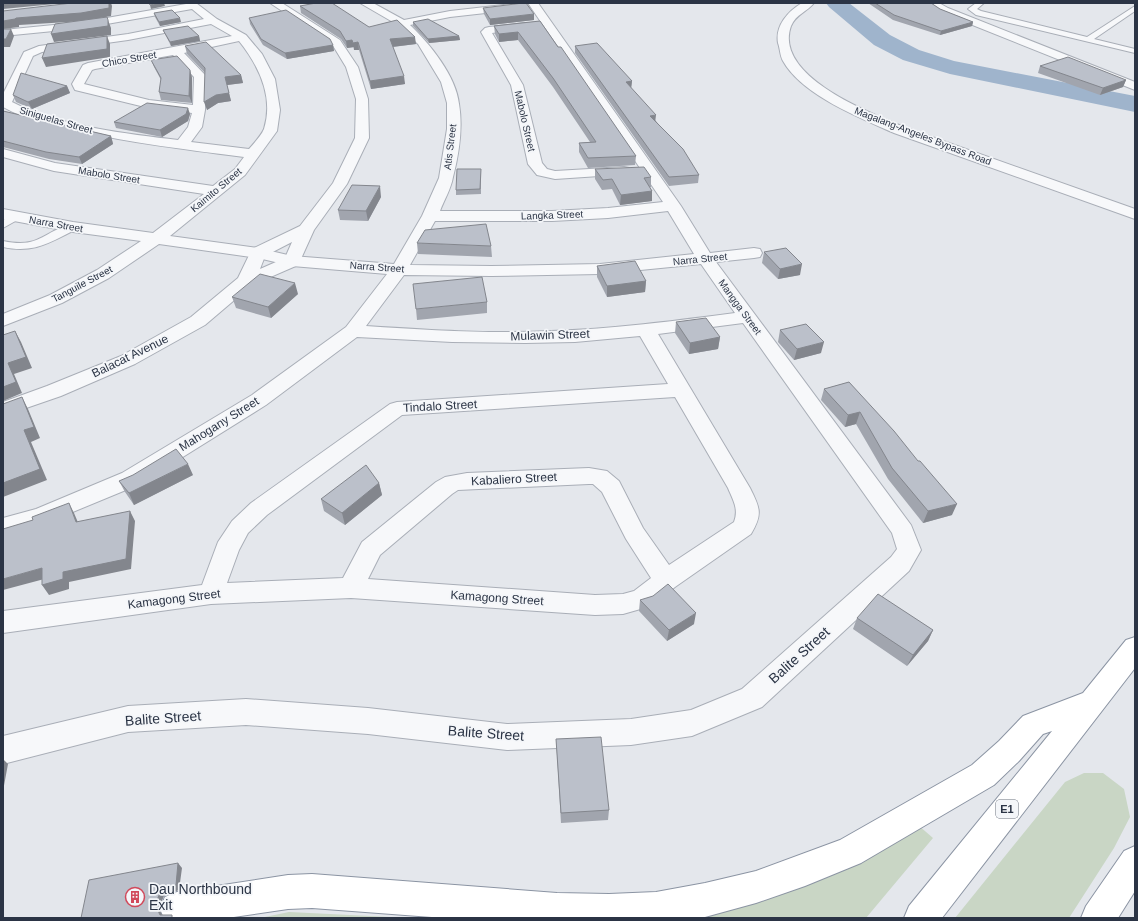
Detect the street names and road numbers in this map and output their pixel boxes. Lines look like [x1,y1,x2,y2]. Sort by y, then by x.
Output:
street label: Chico Street [101,49,157,69]
street label: Mabolo Street [513,89,537,153]
street label: Siniguelas Street [18,104,94,136]
street label: Magalang-Angeles Bypass Road [853,105,993,167]
street label: Atis Street [442,123,458,171]
street label: Mabolo Street [77,165,141,185]
street label: Kaimito Street [188,165,244,214]
street label: Langka Street [521,208,584,222]
street label: Narra Street [28,214,84,234]
street label: Narra Street [672,251,728,267]
street label: Narra Street [349,260,405,274]
street label: Tanguile Street [50,263,114,305]
street label: Mangga Street [716,277,764,337]
street label: Mulawin Street [510,327,591,343]
street label: Balacat Avenue [90,331,171,381]
street label: Mahogany Street [177,393,262,454]
street label: Tindalo Street [403,397,478,415]
street label: Kabaliero Street [471,470,558,488]
street label: Kamagong Street [127,586,222,612]
street label: Kamagong Street [450,588,545,608]
street label: Balite Street [765,623,833,686]
street label: Balite Street [124,707,202,729]
street label: Balite Street [447,722,525,744]
road number: E1 [996,800,1018,818]

